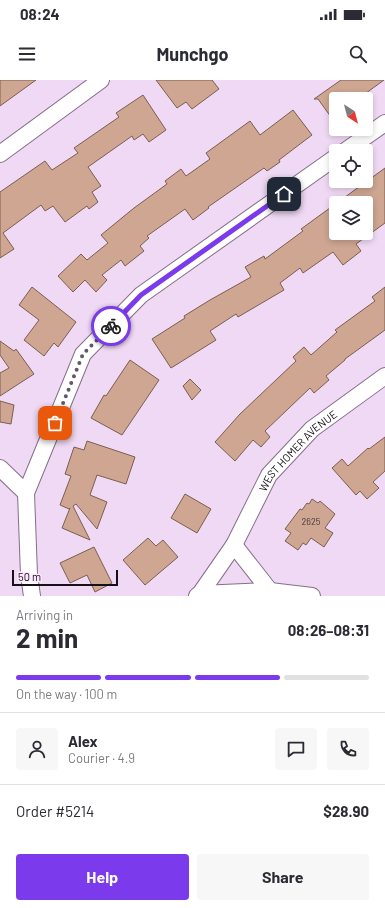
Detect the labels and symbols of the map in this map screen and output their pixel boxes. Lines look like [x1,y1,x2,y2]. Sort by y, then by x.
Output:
north arrow [329,92,373,136]
pin [267,177,301,211]
courier [91,306,131,346]
pin [38,406,72,440]
street label: WEST HOMER AVENUE [256,407,339,493]
house number: 2625 [302,516,321,527]
scale bar [12,568,118,587]

